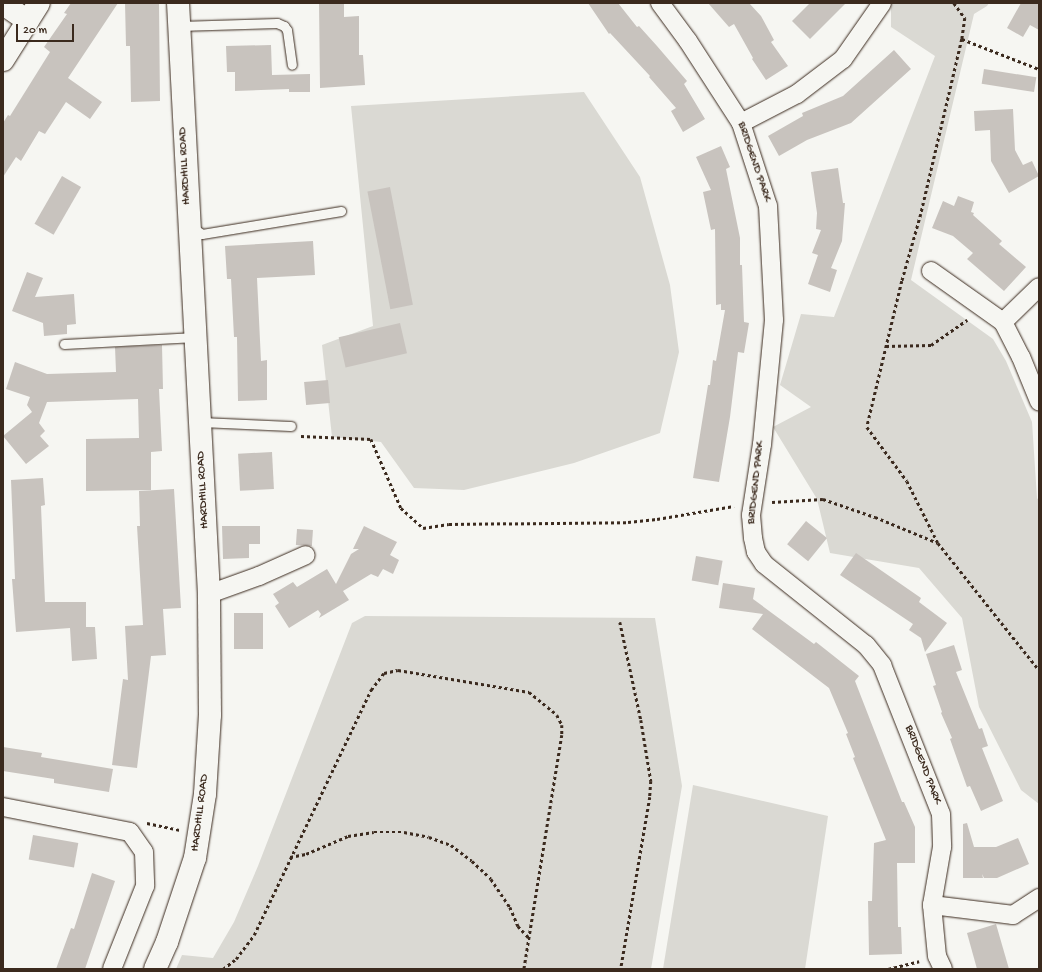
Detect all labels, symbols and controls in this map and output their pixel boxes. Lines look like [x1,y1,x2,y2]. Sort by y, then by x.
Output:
scale bar [18,16,76,42]
text: 20 m [23,24,47,38]
street label: BRIDGEND PARK [733,120,773,204]
street label: HARDHILL ROAD [177,127,195,205]
street label: BRIDGEND PARK [745,441,769,525]
street label: HARDHILL ROAD [195,451,213,529]
street label: BRIDGEND PARK [900,724,944,806]
street label: HARDHILL ROAD [189,774,213,852]

